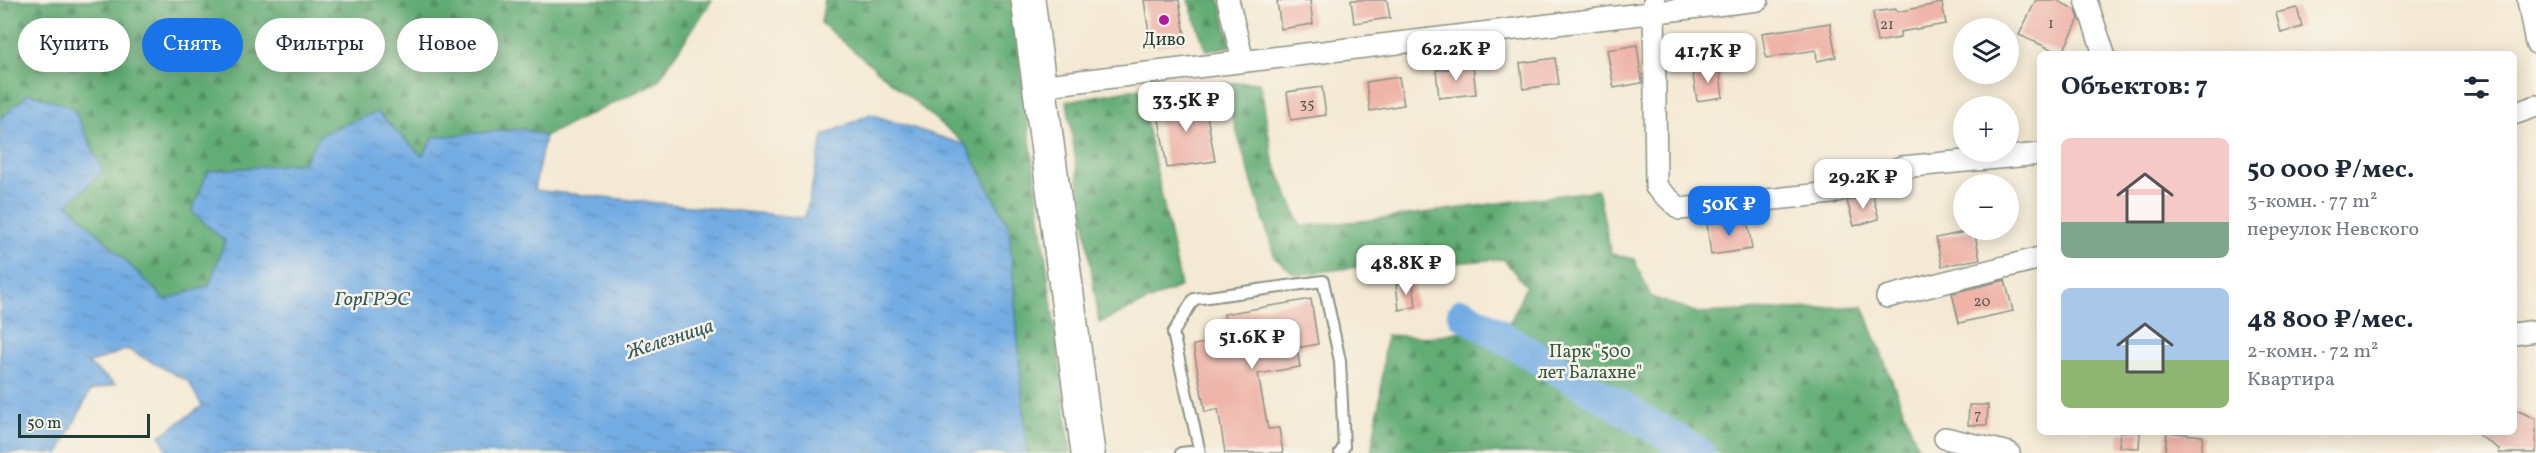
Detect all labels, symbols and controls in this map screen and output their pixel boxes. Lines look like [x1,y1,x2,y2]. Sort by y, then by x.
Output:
marker: Диво [1157,13,1171,27]
house number: 1 [2048,14,2054,35]
house number: 21 [1880,15,1894,36]
chip: Купить [18,18,130,72]
chip: Снять [142,18,243,72]
chip: Фильтры [255,18,385,72]
chip: Новое [397,18,498,72]
map controls [1953,18,2019,240]
button: layers [1953,18,2019,84]
place label: Диво [1143,28,1185,53]
pin: 62.2K ₽ [1401,31,1511,82]
pin: 41.7K ₽ [1653,33,1763,84]
text: 62.2K ₽ [1421,36,1491,64]
text: 41.7K ₽ [1675,38,1742,66]
text: Объектов: 7 [2061,69,2208,105]
icon: filters [2460,71,2493,104]
pin: 33.5K ₽ [1131,82,1241,133]
text: 33.5K ₽ [1152,87,1220,115]
house number: 35 [1300,94,1314,115]
button: + [1953,96,2019,162]
text: 50 000 ₽/мес. [2247,152,2414,188]
pin: 29.2K ₽ [1808,159,1918,210]
icon: home [2109,162,2181,234]
text: 29.2K ₽ [1828,164,1898,192]
button: − [1953,174,2019,240]
pin: 50K ₽ [1687,186,1771,237]
text: 3-комн. · 77 m² [2247,188,2377,216]
text: 50K ₽ [1702,191,1756,219]
text: переулок Невского [2247,216,2419,244]
pin: 48.8K ₽ [1351,245,1461,296]
text: 48.8K ₽ [1370,250,1442,278]
water label: ГорГРЭС [334,286,411,314]
house number: 20 [1974,292,1990,313]
text: 48 800 ₽/мес. [2247,302,2414,338]
icon: home [2109,312,2181,384]
water label: Железница [622,313,717,368]
pin: 51.6K ₽ [1197,319,1307,370]
text: 51.6K ₽ [1219,324,1285,352]
text: 2-комн. · 72 m² [2247,338,2378,366]
park label: Парк "500 лет Балахне" [1538,340,1642,386]
text: Квартира [2247,366,2335,394]
house number: 7 [1974,405,1982,426]
scale bar [18,411,150,438]
text: 50 m [27,413,61,435]

